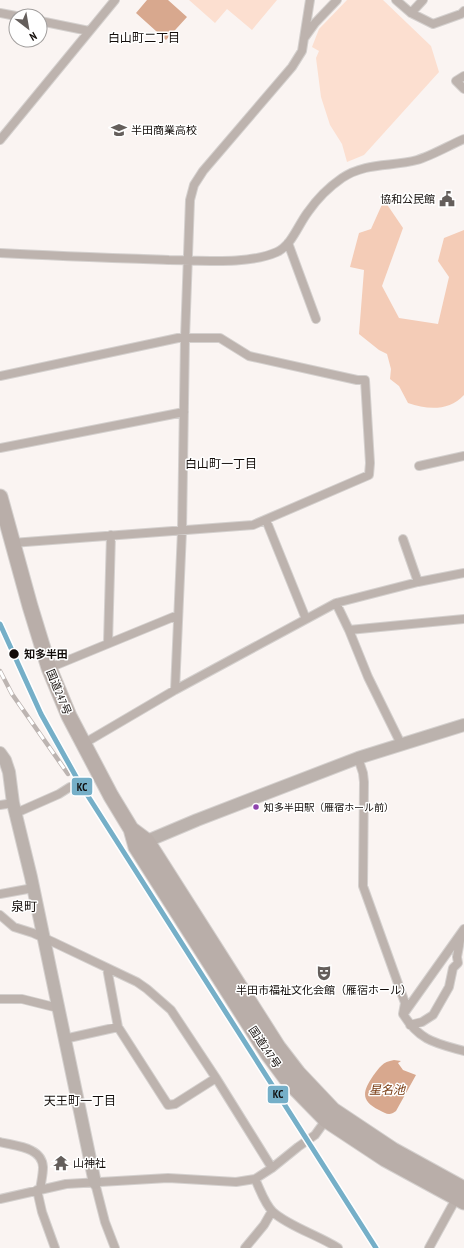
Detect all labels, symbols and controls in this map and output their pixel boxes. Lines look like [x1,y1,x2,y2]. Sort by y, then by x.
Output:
north arrow [8,8,48,48]
text: N [27,29,39,44]
district label: 白山町二丁目 [108,30,180,45]
school or university icon: 半田商業高校 [110,121,128,139]
place label: 半田商業高校 [131,123,197,137]
public building icon: 協和公民館 [438,190,456,208]
place label: 協和公民館 [380,192,435,206]
district label: 白山町一丁目 [185,456,257,471]
marker: 知多半田 [7,647,21,661]
place label: 知多半田 [24,647,68,661]
street label: 国道247号 [44,667,74,717]
line badge: KC [71,777,93,796]
text: KC [77,780,87,794]
place label: 知多半田駅（雁宿ホール前） [264,801,394,814]
marker: 知多半田駅（雁宿ホール前） [251,802,261,812]
district label: 泉町 [11,898,37,915]
theatre icon: 半田市福祉文化会館（雁宿ホール） [315,964,333,982]
place label: 半田市福祉文化会館（雁宿ホール） [236,983,412,997]
street label: 国道247号 [246,1023,284,1071]
water label: 星名池 [369,1082,406,1097]
line badge: KC [267,1085,289,1104]
text: KC [273,1087,283,1101]
district label: 天王町一丁目 [44,1093,116,1108]
temple icon: 山神社 [52,1154,70,1172]
place label: 山神社 [73,1156,106,1170]

